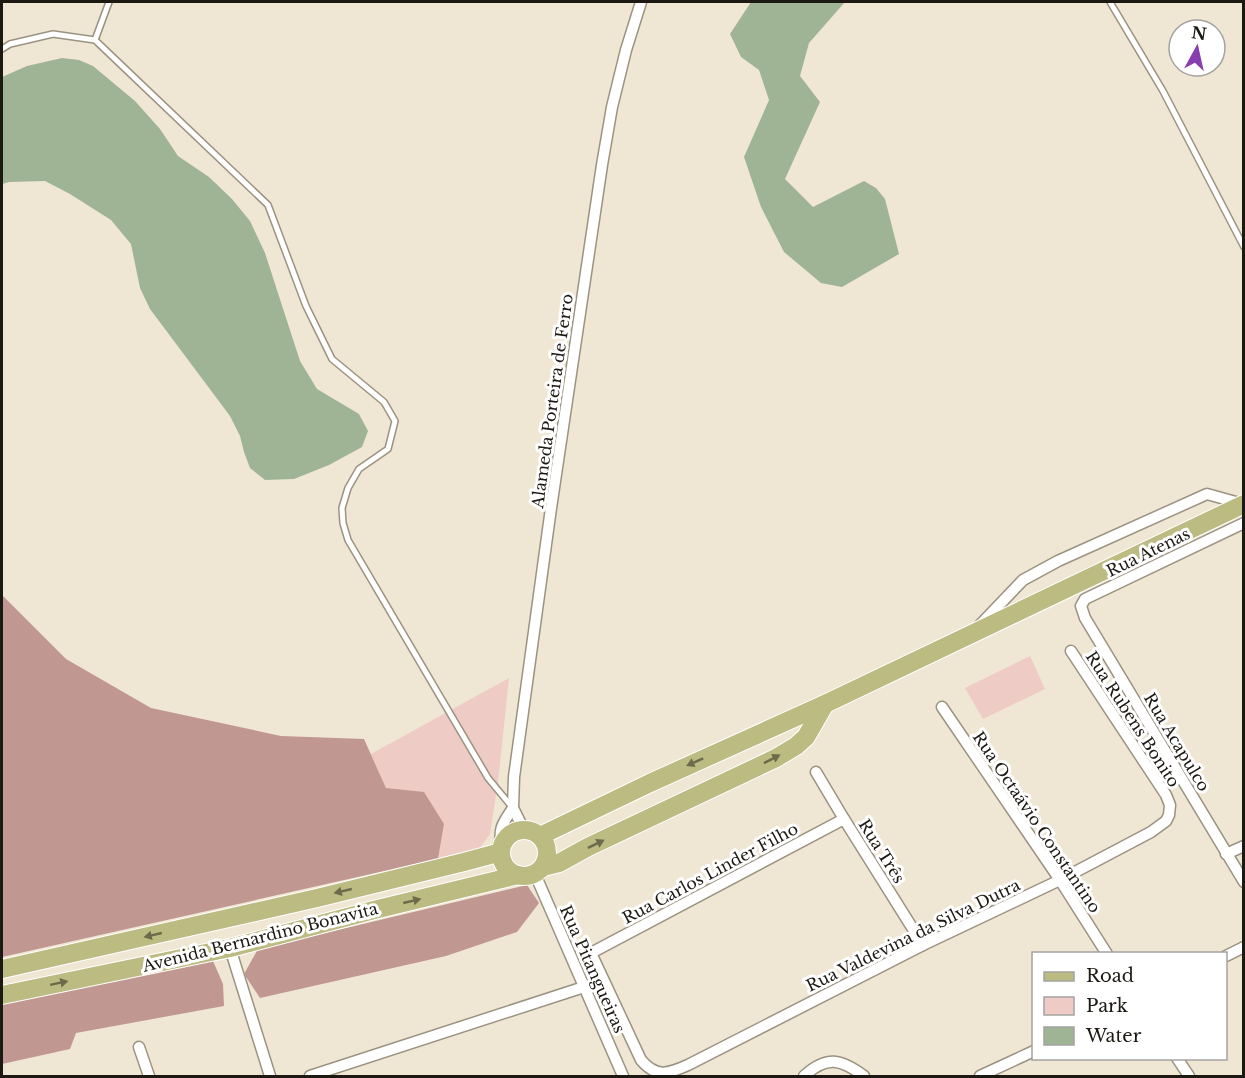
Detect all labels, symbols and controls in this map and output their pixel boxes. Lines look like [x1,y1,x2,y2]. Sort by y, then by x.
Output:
north arrow [1167,18,1227,78]
text: N [1190,22,1208,44]
street label: Alameda Porteira de Ferro [527,292,577,511]
street label: Rua Atenas [1103,523,1193,581]
street label: Rua Rubens Bonito [1082,647,1184,791]
street label: Rua Acapulco [1140,689,1214,795]
street label: Rua Octaávio Constantino [969,727,1105,917]
one-way arrow [763,755,780,764]
one-way arrow [686,758,703,767]
street label: Rua Três [855,815,909,887]
street label: Rua Carlos Linder Filho [619,818,801,928]
one-way arrow [587,839,604,848]
street label: Rua Valdevina da Silva Dutra [803,874,1023,996]
one-way arrow [333,887,352,897]
one-way arrow [403,895,421,905]
street label: Avenida Bernardino Bonavita [139,898,380,976]
street label: Rua Pitangueiras [556,902,630,1036]
one-way arrow [143,931,162,941]
legend [1032,952,1227,1060]
text: Road [1086,965,1134,987]
one-way arrow [50,978,69,987]
text: Park [1086,995,1128,1017]
text: Water [1085,1025,1142,1047]

